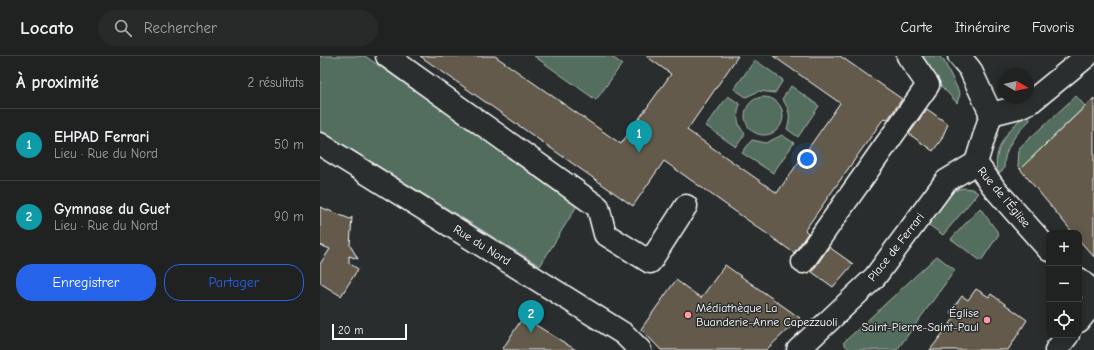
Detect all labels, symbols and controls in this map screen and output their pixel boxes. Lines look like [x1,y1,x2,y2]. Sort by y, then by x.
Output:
search box [98,10,378,46]
text: Locato [20,17,74,39]
icon: search [112,17,134,39]
text: Rechercher [144,19,217,37]
text: Carte [901,19,933,36]
text: Itinéraire [955,19,1010,36]
text: Favoris [1032,19,1074,36]
north arrow [998,68,1034,104]
text: À proximité [16,73,99,92]
text: 2 résultats [248,75,304,90]
pin: 1 [626,120,652,153]
text: EHPAD Ferrari [54,128,149,146]
text: 1 [26,137,32,152]
text: 50 m [274,137,304,152]
text: Lieu · Rue du Nord [54,146,158,161]
your location [797,149,817,169]
street label: Rue de l'Église [975,164,1033,230]
text: Gymnase du Guet [54,200,170,218]
text: 2 [26,209,32,224]
text: 90 m [274,209,304,224]
street label: Place de Ferrari [865,210,927,284]
text: Lieu · Rue du Nord [54,218,158,233]
street label: Rue du Nord [451,222,513,268]
map controls [1046,230,1082,338]
button: + [1046,230,1082,266]
button: Enregistrer [16,264,156,301]
button: Partager [164,264,304,301]
button: − [1046,266,1082,302]
pin: 2 [518,300,544,333]
place label: Médiathèque La Buanderie-Anne Capezzuoli [696,301,838,329]
button: locate [1046,302,1082,338]
place label: Église Saint-Pierre-Saint-Paul [861,306,979,334]
marker: Médiathèque La Buanderie-Anne Capezzuoli [683,310,693,320]
marker: Église Saint-Pierre-Saint-Paul [982,315,992,325]
scale bar [332,322,407,341]
text: 20 m [338,324,363,337]

